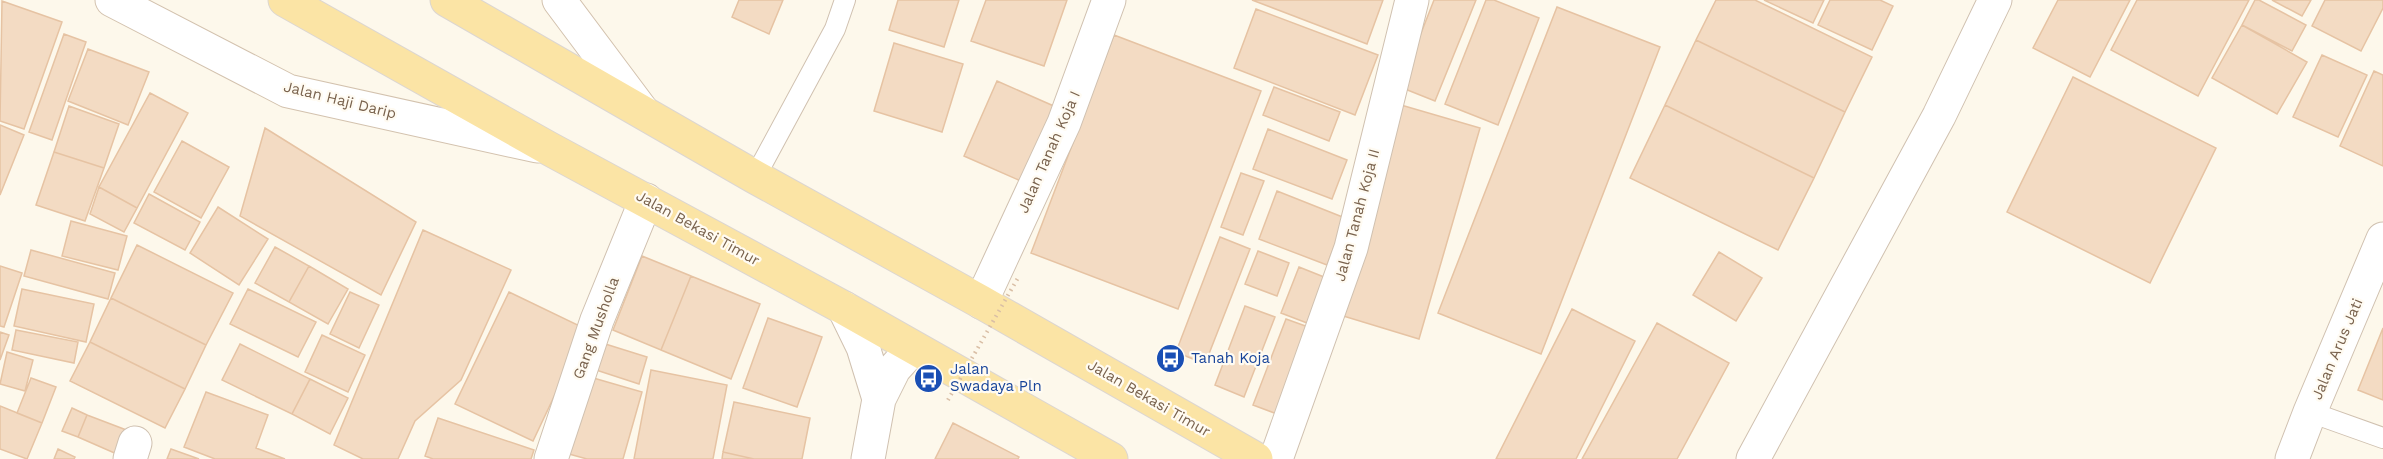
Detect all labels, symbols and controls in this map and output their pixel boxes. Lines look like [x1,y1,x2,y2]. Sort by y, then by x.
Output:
street label: Jalan Haji Darip [282,77,398,123]
street label: Jalan Tanah Koja I [1014,88,1084,216]
street label: Jalan Tanah Koja II [1331,147,1383,283]
street label: Jalan Bekasi Timur [633,187,763,269]
street label: Gang Musholla [569,274,623,382]
street label: Jalan Arus Jati [2308,296,2366,402]
bus stop icon: Tanah Koja [1154,342,1186,374]
place label: Tanah Koja [1191,349,1270,367]
street label: Jalan Bekasi Timur [1084,356,1214,440]
place label: Jalan Swadaya Pln [950,360,1042,395]
bus stop icon: Jalan Swadaya Pln [913,362,945,394]

